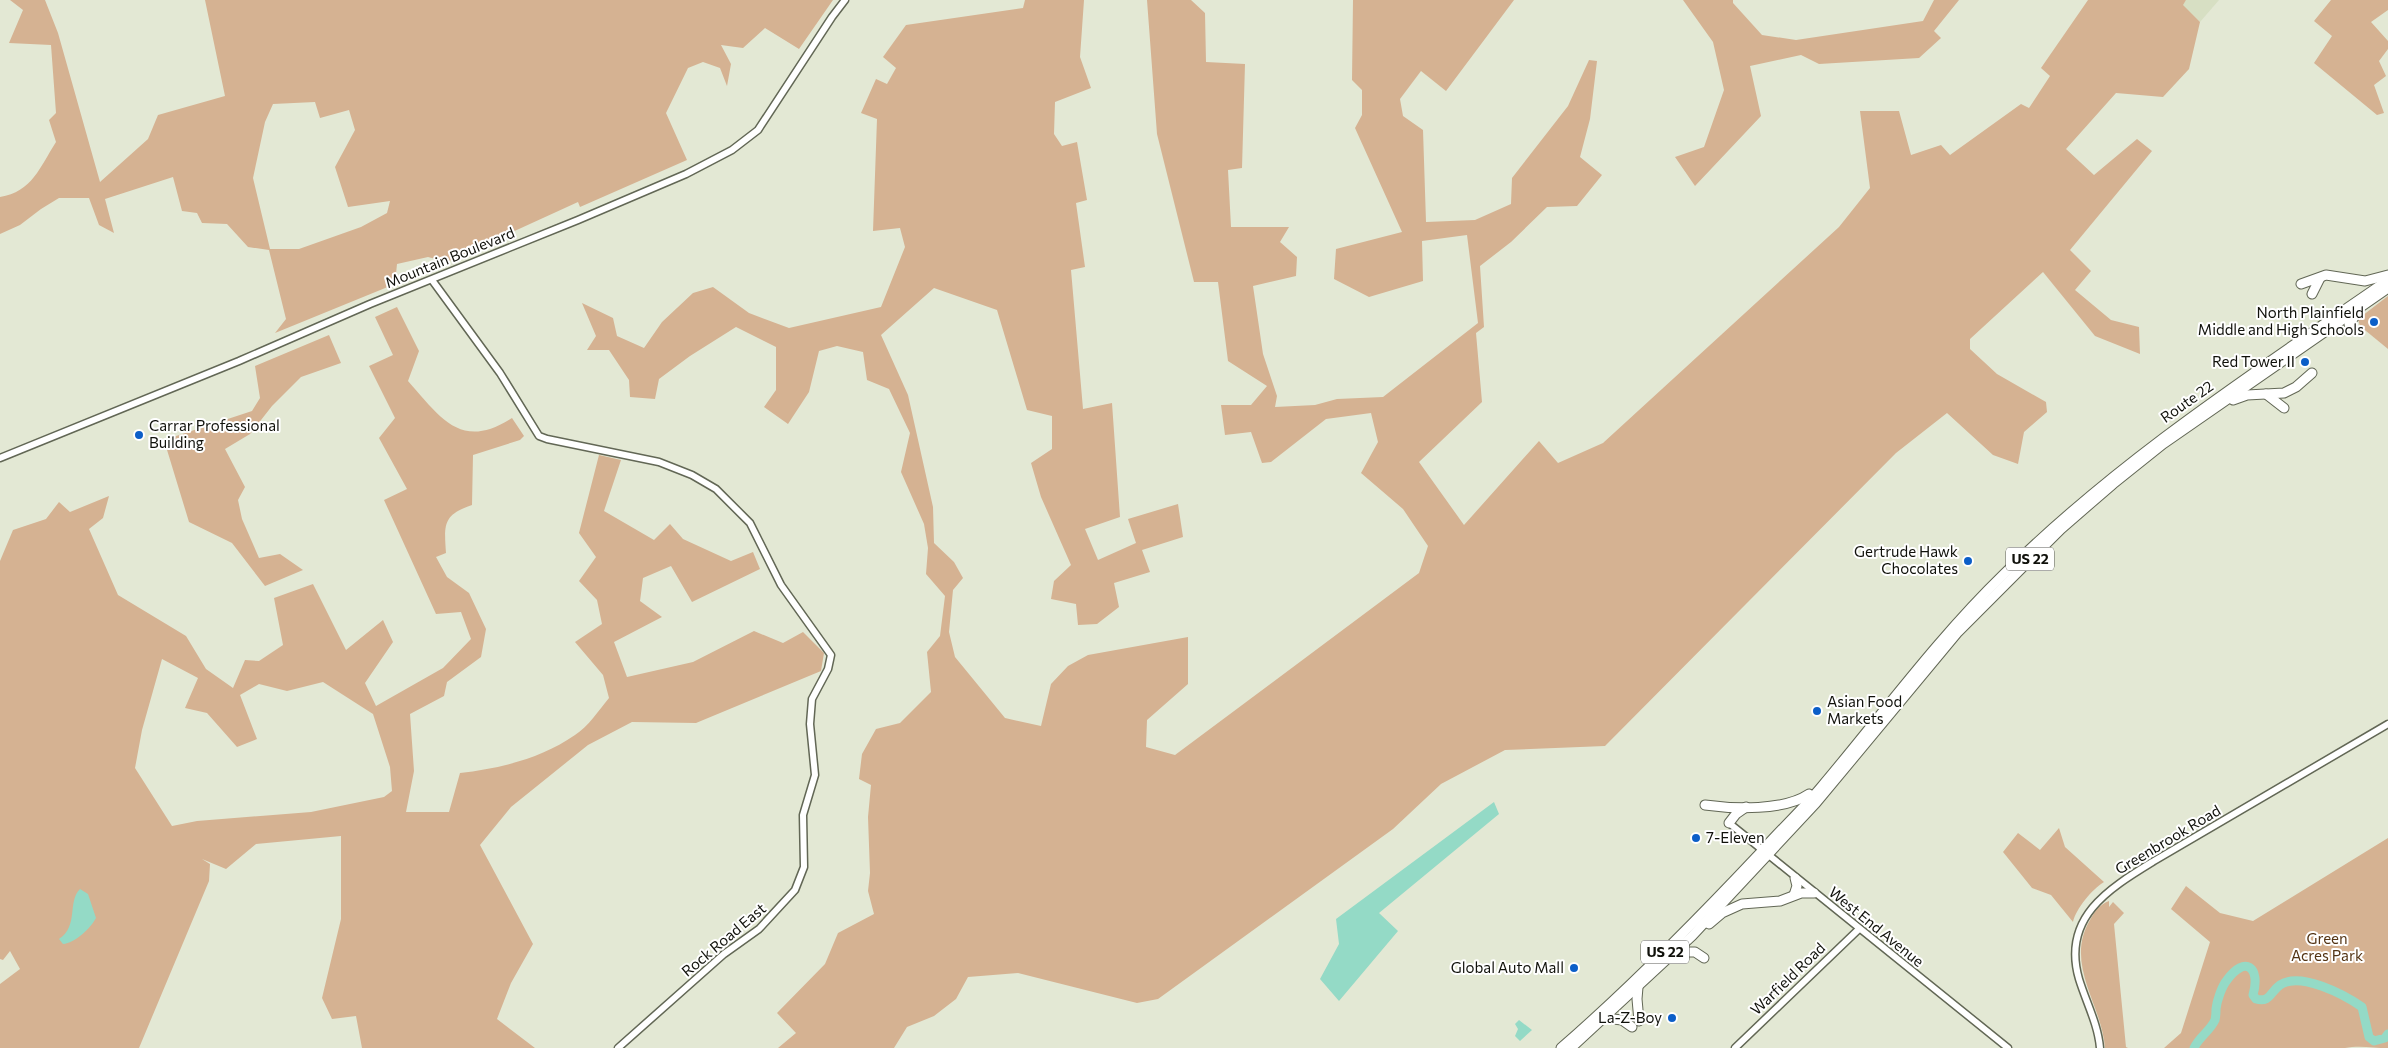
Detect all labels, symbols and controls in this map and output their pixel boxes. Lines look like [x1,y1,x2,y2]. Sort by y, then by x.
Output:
street label: Mountain Boulevard [382,223,517,291]
place label: North Plainfield Middle and High Schools [2198,303,2364,338]
marker: North Plainfield Middle and High Schools [2368,316,2380,328]
place label: Red Tower II [2212,352,2295,370]
marker: Red Tower II [2299,356,2311,368]
street label: Route 22 [2157,376,2216,426]
place label: Carrar Professional Building [149,416,280,451]
marker: Carrar Professional Building [133,429,145,441]
place label: Gertrude Hawk Chocolates [1854,542,1958,577]
road number: US 22 [2006,548,2054,570]
marker: Gertrude Hawk Chocolates [1962,555,1974,567]
place label: Asian Food Markets [1827,692,1902,727]
marker: Asian Food Markets [1811,705,1823,717]
street label: Greenbrook Road [2112,801,2223,878]
place label: 7-Eleven [1706,828,1765,846]
marker: 7-Eleven [1690,832,1702,844]
street label: West End Avenue [1825,882,1928,970]
street label: Rock Road East [678,899,769,980]
park label: Green Acres Park [2291,929,2363,964]
street label: Warfield Road [1746,938,1828,1018]
road number: US 22 [1641,940,1689,964]
place label: Global Auto Mall [1451,958,1564,976]
marker: Global Auto Mall [1568,962,1580,974]
place label: La-Z-Boy [1598,1008,1662,1026]
marker: La-Z-Boy [1666,1012,1678,1024]

